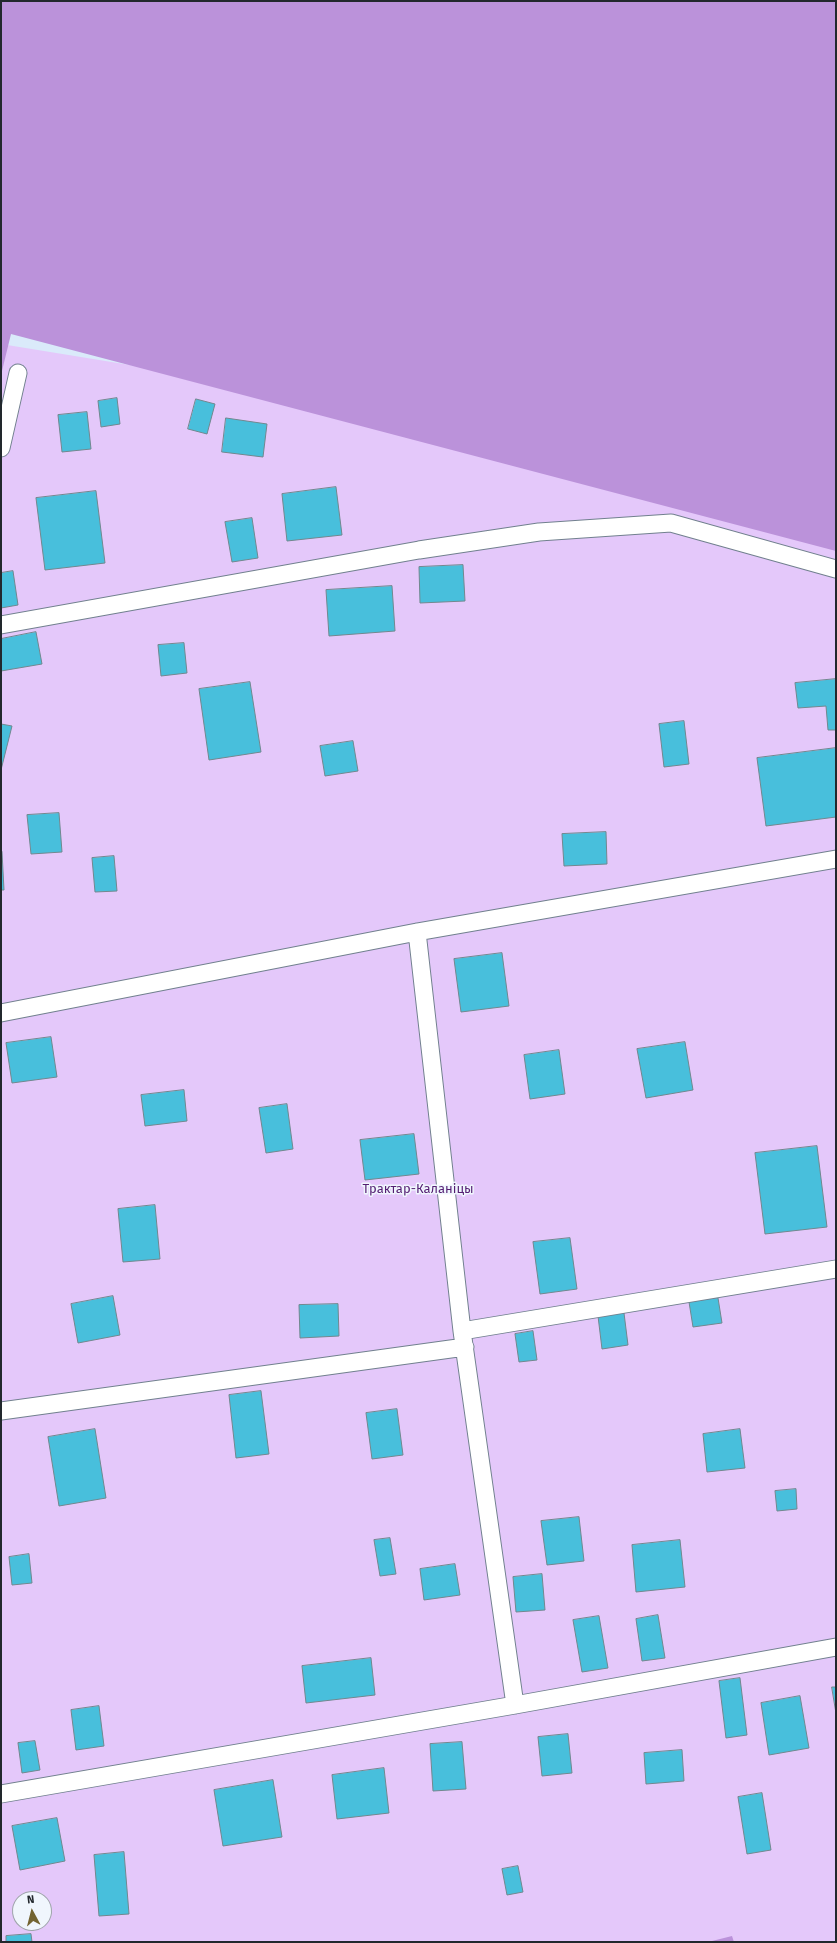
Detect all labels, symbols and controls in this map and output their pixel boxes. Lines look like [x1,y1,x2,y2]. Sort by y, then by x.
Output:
park label: Трактар-Каланіцы [362,1181,474,1197]
north arrow [12,1891,52,1931]
text: N [26,1893,35,1906]

